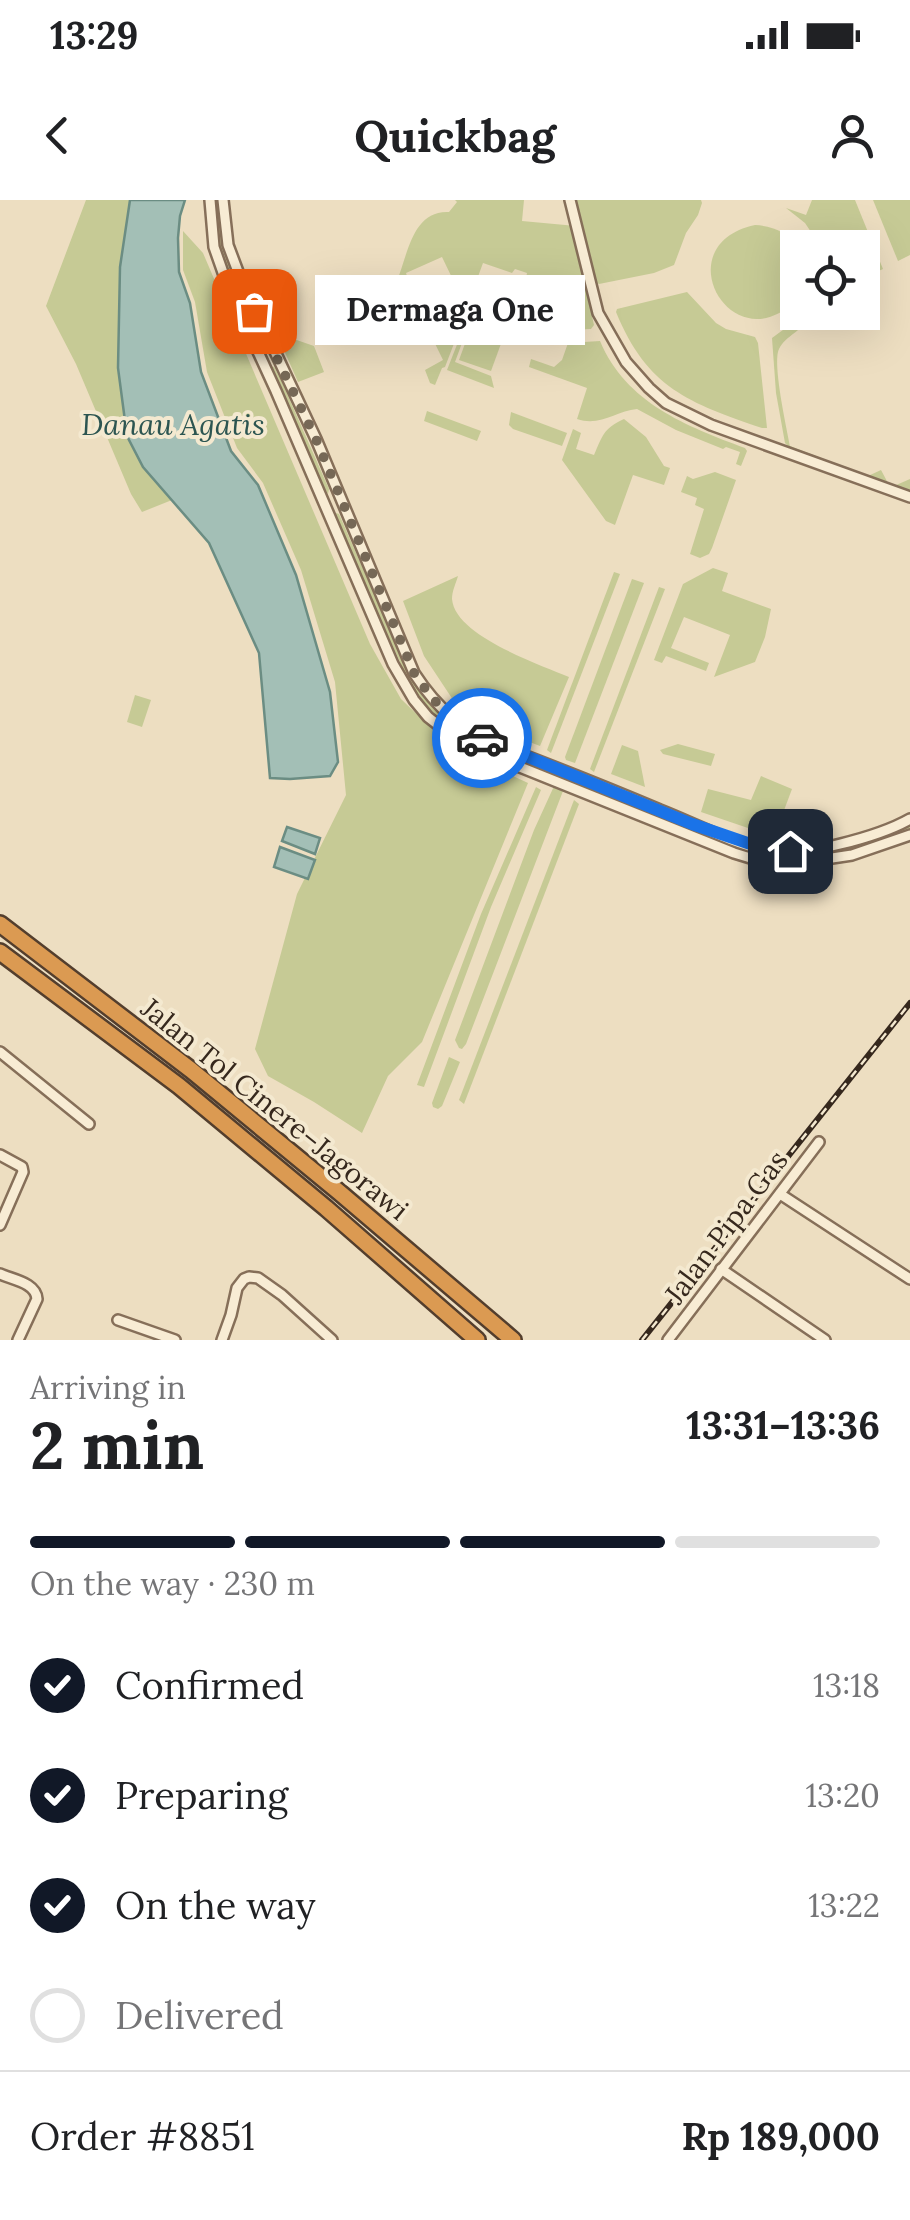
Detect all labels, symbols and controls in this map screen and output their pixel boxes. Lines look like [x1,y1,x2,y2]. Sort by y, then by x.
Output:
text: 13:29 [50,11,138,59]
text: Quickbag [354,107,556,164]
icon: back [30,108,85,163]
icon: person [825,108,880,163]
map controls [780,230,880,330]
button: locate [780,230,880,330]
pin [212,269,297,354]
callout: Dermaga One [314,276,584,346]
icon: bag [227,284,282,339]
text: Dermaga One [346,289,554,330]
water label: Danau Agatis [81,405,265,443]
courier [432,688,532,788]
icon: car [455,711,510,766]
pin [748,809,833,894]
icon: home [763,824,818,879]
street label: Jalan Tol Cinere–Jagorawi [133,989,416,1228]
street label: Jalan Pipa Gas [656,1143,795,1312]
text: Arriving in [30,1367,186,1408]
text: 13:31–13:36 [686,1401,880,1449]
text: 2 min [30,1404,204,1487]
text: On the way · 230 m [30,1563,315,1604]
icon: check [30,1658,85,1713]
text: Confirmed [115,1661,304,1709]
text: 13:18 [813,1665,880,1706]
icon: check [30,1768,85,1823]
text: Preparing [115,1771,288,1819]
text: 13:20 [805,1775,880,1816]
icon: check [30,1878,85,1933]
text: On the way [115,1881,316,1929]
text: 13:22 [808,1885,880,1926]
text: Delivered [115,1991,284,2039]
text: Order #8851 [30,2112,255,2160]
text: Rp 189,000 [681,2112,880,2160]

